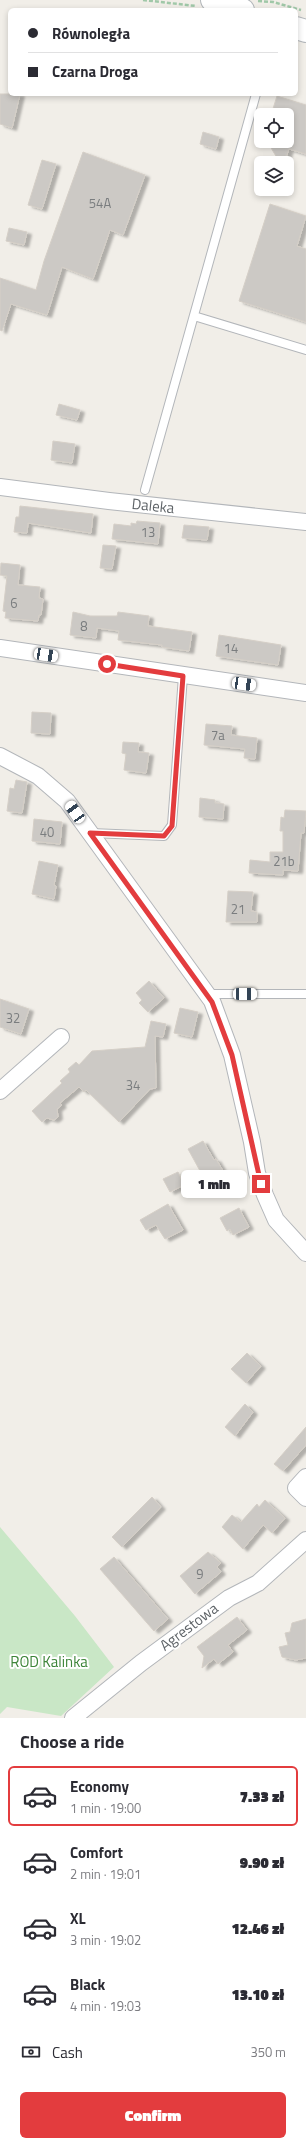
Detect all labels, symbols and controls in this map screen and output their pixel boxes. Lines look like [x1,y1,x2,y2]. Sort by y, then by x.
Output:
text: Równoległa [52,22,130,45]
text: Czarna Droga [52,60,138,83]
map controls [254,108,294,196]
button: locate [254,108,294,148]
button: layers [254,156,294,196]
house number: 54A [89,193,111,213]
street label: Daleka [131,492,176,519]
house number: 13 [141,522,155,542]
house number: 6 [10,593,18,613]
house number: 8 [80,616,88,636]
house number: 14 [224,638,238,658]
car [33,647,59,663]
route start [98,655,116,673]
car [231,676,257,692]
house number: 7a [211,725,225,745]
car [63,799,87,825]
house number: 40 [40,822,54,842]
house number: 21b [273,851,295,871]
house number: 21 [231,899,245,919]
car [233,988,257,1000]
house number: 32 [6,1008,20,1028]
house number: 34 [126,1075,140,1095]
callout: 1 min [181,1170,247,1198]
text: 1 min [198,1174,230,1194]
route end [252,1175,270,1193]
house number: 9 [196,1564,204,1584]
street label: Agrestowa [155,1597,223,1656]
park label: ROD Kalinka [10,1650,88,1673]
text: Choose a ride [20,1728,124,1755]
text: Economy [70,1775,129,1798]
icon: car [22,1778,58,1814]
text: 7.33 zł [240,1785,284,1808]
text: 1 min · 19:00 [70,1798,141,1818]
text: Comfort [70,1841,123,1864]
icon: car [22,1844,58,1880]
text: 9.90 zł [240,1851,284,1874]
text: 2 min · 19:01 [70,1864,141,1884]
text: XL [70,1907,86,1930]
icon: car [22,1910,58,1946]
text: 12.46 zł [231,1917,284,1940]
text: 3 min · 19:02 [70,1930,141,1950]
text: Black [70,1973,105,1996]
icon: car [22,1976,58,2012]
text: 13.10 zł [231,1983,284,2006]
text: 4 min · 19:03 [70,1996,141,2016]
icon: cash [20,2041,42,2063]
text: Cash [52,2041,83,2064]
text: 350 m [250,2042,286,2062]
button: Confirm [20,2092,286,2138]

